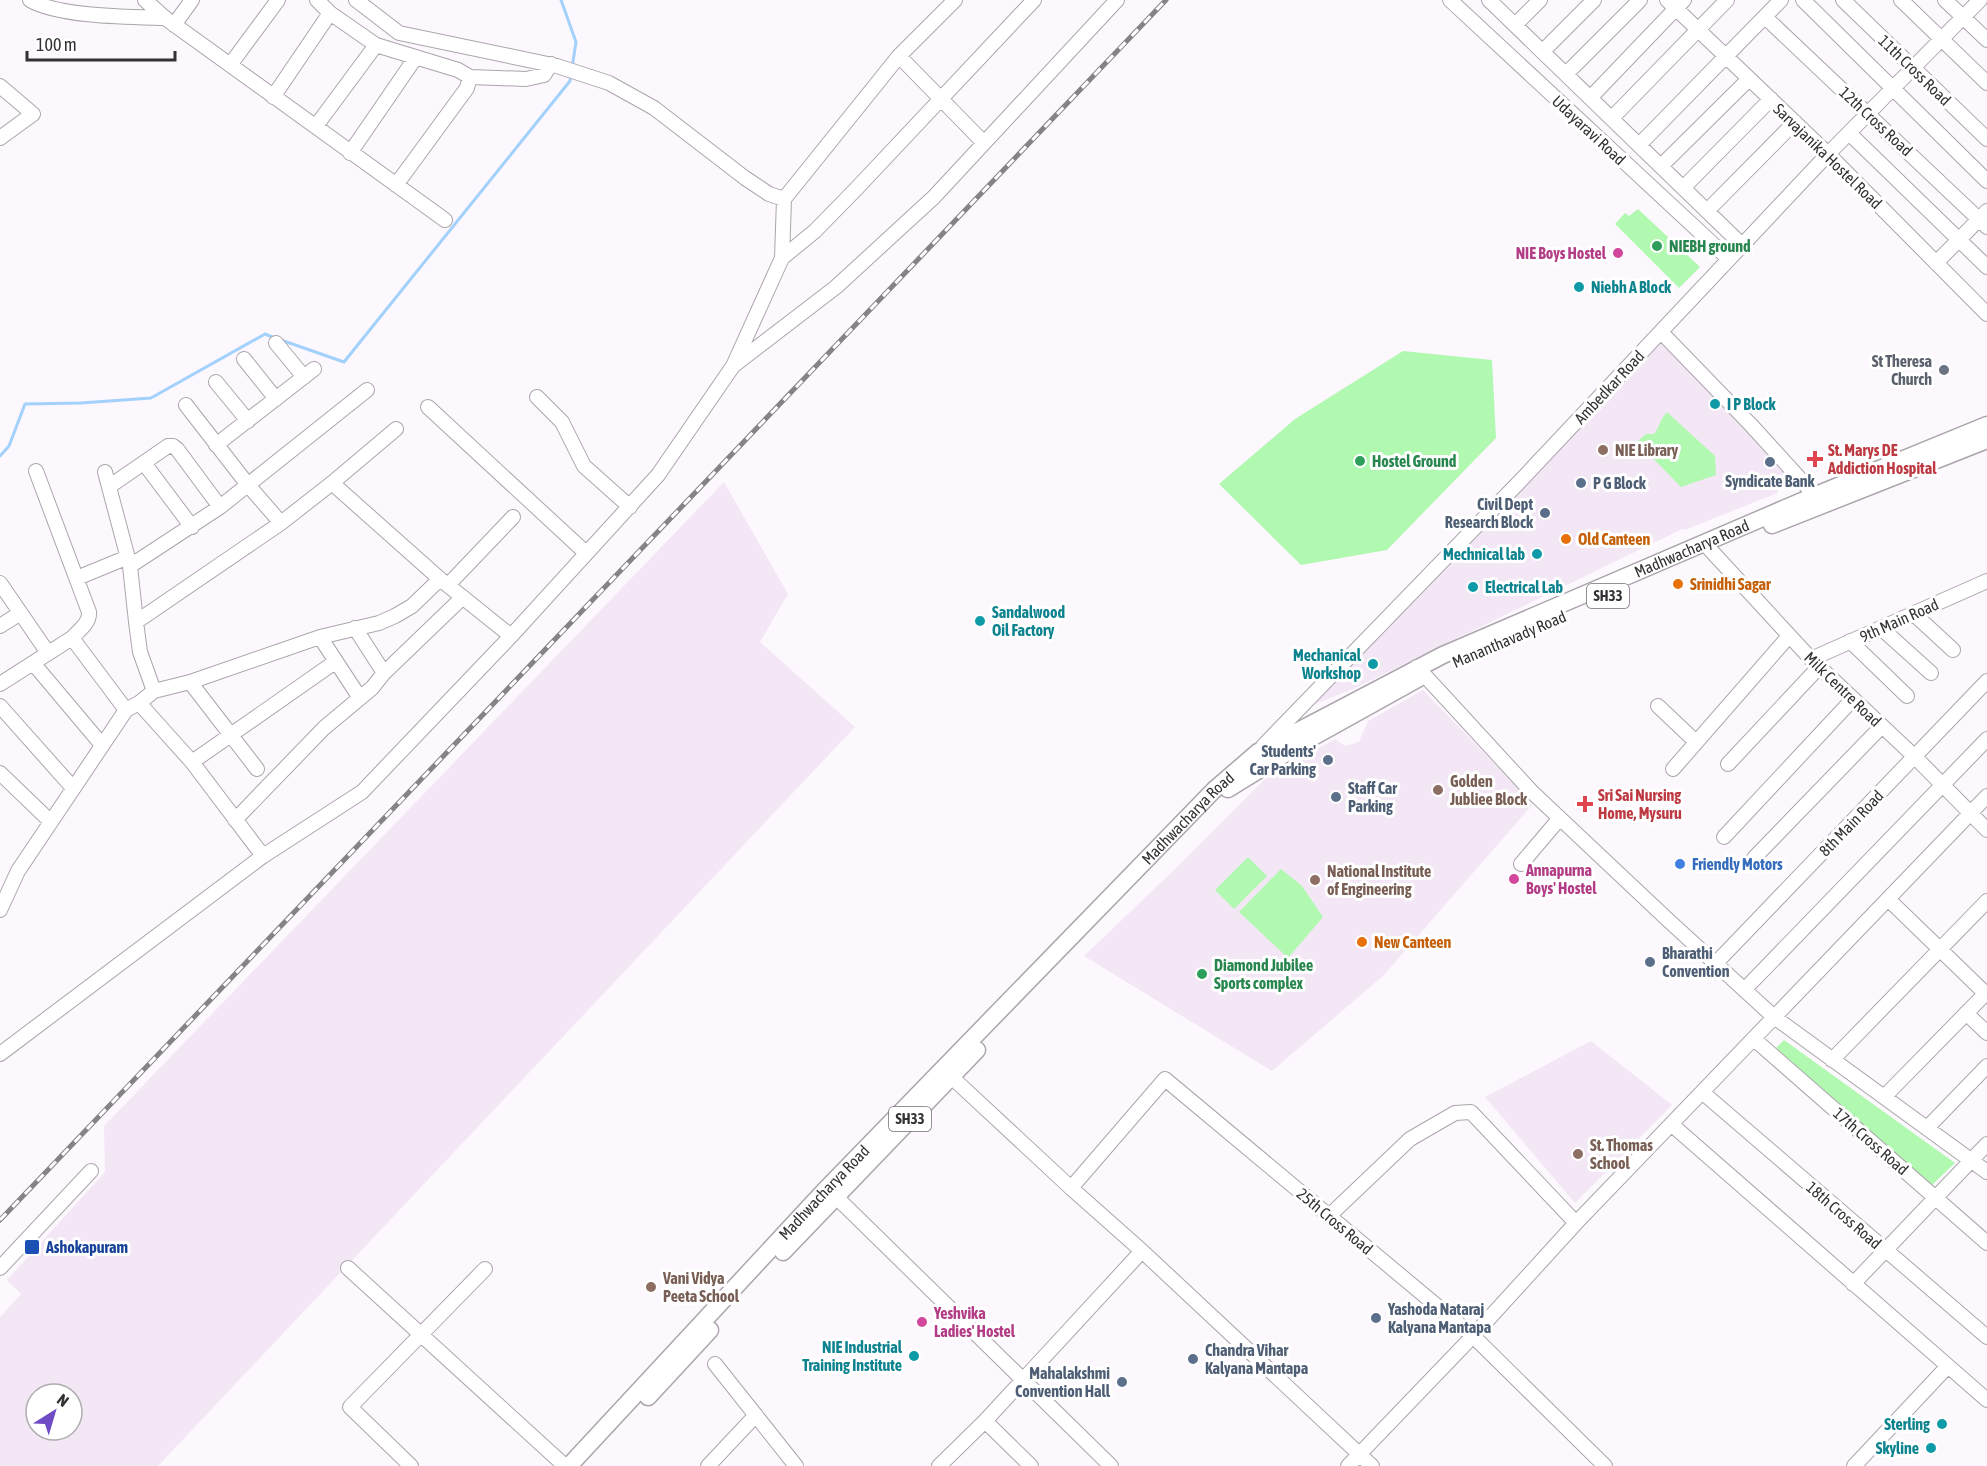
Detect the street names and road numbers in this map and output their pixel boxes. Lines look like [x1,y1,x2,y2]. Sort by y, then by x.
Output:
street label: 11th Cross Road [1875,31,1955,109]
street label: 12th Cross Road [1836,83,1916,159]
street label: Udayaravi Road [1548,92,1629,169]
street label: Sarvajanika Hostel Road [1770,100,1886,213]
street label: Ambedkar Road [1570,347,1648,427]
street label: Madhwacharya Road [1632,516,1752,581]
road number: SH33 [1587,584,1629,608]
street label: 9th Main Road [1857,595,1941,645]
street label: Mananthavady Road [1449,607,1569,672]
street label: Milk Centre Road [1801,648,1885,730]
street label: Madhwacharya Road [1138,768,1237,868]
street label: 8th Main Road [1815,786,1887,860]
street label: 17th Cross Road [1830,1104,1912,1178]
road number: SH33 [889,1107,931,1131]
street label: Madhwacharya Road [775,1141,873,1243]
street label: 18th Cross Road [1803,1178,1885,1252]
street label: 25th Cross Road [1294,1184,1376,1258]

